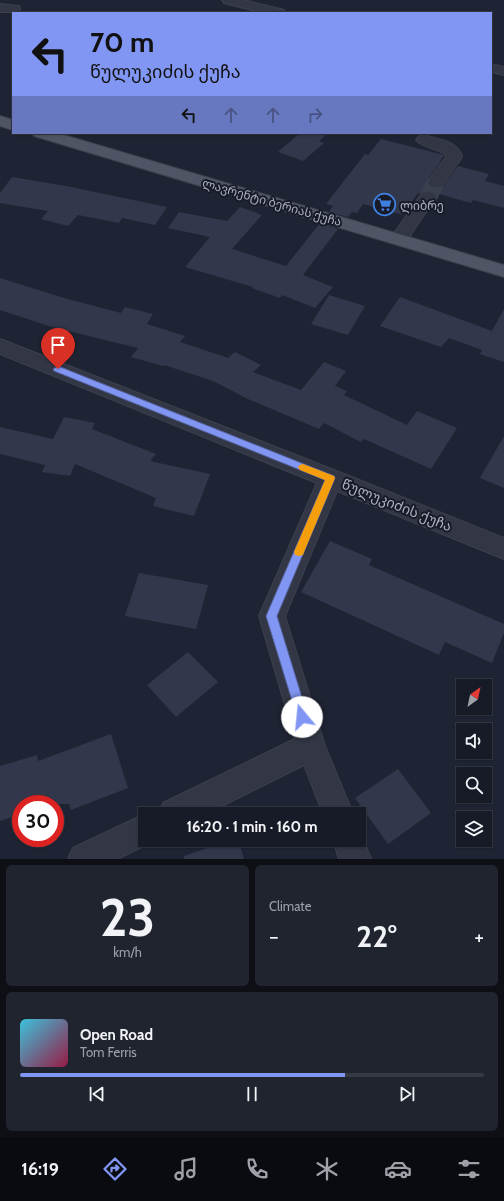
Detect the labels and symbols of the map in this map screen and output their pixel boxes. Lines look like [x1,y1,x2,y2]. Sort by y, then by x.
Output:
street label: ლავრენტი ბერიას ქუჩა [200,175,343,230]
supermarket icon: ლიბრე [371,192,397,218]
place label: ლიბრე [400,198,444,214]
pin [41,328,75,369]
street label: წულუკიძის ქუჩა [339,475,455,535]
north arrow [456,679,492,715]
position arrow [281,696,323,738]
speed limit sign: 30 [12,795,64,847]

